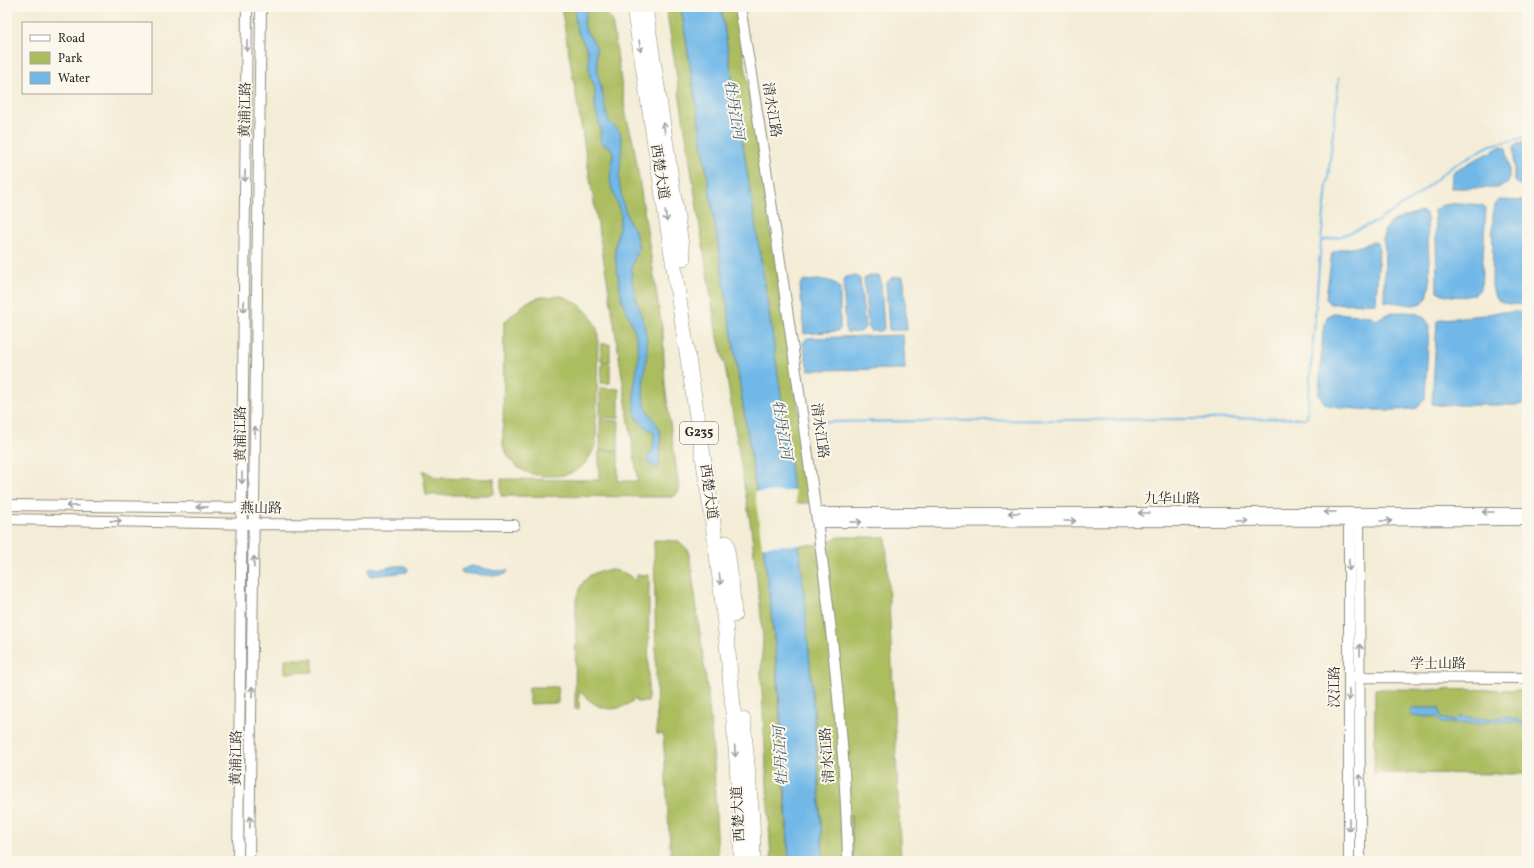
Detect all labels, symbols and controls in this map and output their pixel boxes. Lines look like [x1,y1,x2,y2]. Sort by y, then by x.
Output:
legend [22,22,152,94]
text: Road [58,31,85,47]
one-way arrow [243,39,250,52]
one-way arrow [636,39,644,52]
text: Park [58,51,83,67]
text: Water [58,71,90,87]
water label: 牡丹江河 [718,79,749,144]
street label: 清水江路 [757,81,785,139]
street label: 黄浦江路 [236,82,256,138]
one-way arrow [660,122,668,135]
street label: 西楚大道 [645,143,673,201]
one-way arrow [241,169,249,182]
one-way arrow [662,209,670,222]
one-way arrow [240,299,248,312]
water label: 牡丹江河 [766,399,797,464]
street label: 清水江路 [806,402,832,460]
street label: 黄浦江路 [232,406,251,462]
road number: G235 [680,422,718,444]
one-way arrow [251,426,259,439]
street label: 西楚大道 [695,463,721,521]
one-way arrow [239,471,246,484]
street label: 九华山路 [1144,490,1200,509]
street label: 燕山路 [240,499,282,519]
one-way arrow [66,502,79,510]
one-way arrow [196,503,209,511]
one-way arrow [1324,508,1337,516]
one-way arrow [1482,508,1495,516]
one-way arrow [1008,509,1021,517]
one-way arrow [1138,509,1151,517]
one-way arrow [109,517,122,525]
one-way arrow [1063,517,1076,525]
one-way arrow [1235,517,1248,525]
one-way arrow [1379,517,1392,525]
one-way arrow [849,518,862,526]
one-way arrow [250,556,258,569]
one-way arrow [1345,558,1353,571]
one-way arrow [716,573,724,586]
one-way arrow [1356,644,1364,657]
street label: 学士山路 [1410,655,1466,674]
street label: 汉江路 [1326,666,1345,708]
one-way arrow [248,686,256,699]
one-way arrow [1345,688,1353,701]
water label: 牡丹江河 [770,723,794,787]
street label: 清水江路 [817,726,839,784]
street label: 黄浦江路 [227,730,247,786]
one-way arrow [732,744,739,757]
one-way arrow [1356,774,1364,787]
street label: 西楚大道 [728,786,750,842]
one-way arrow [246,816,254,829]
one-way arrow [1345,818,1353,831]

